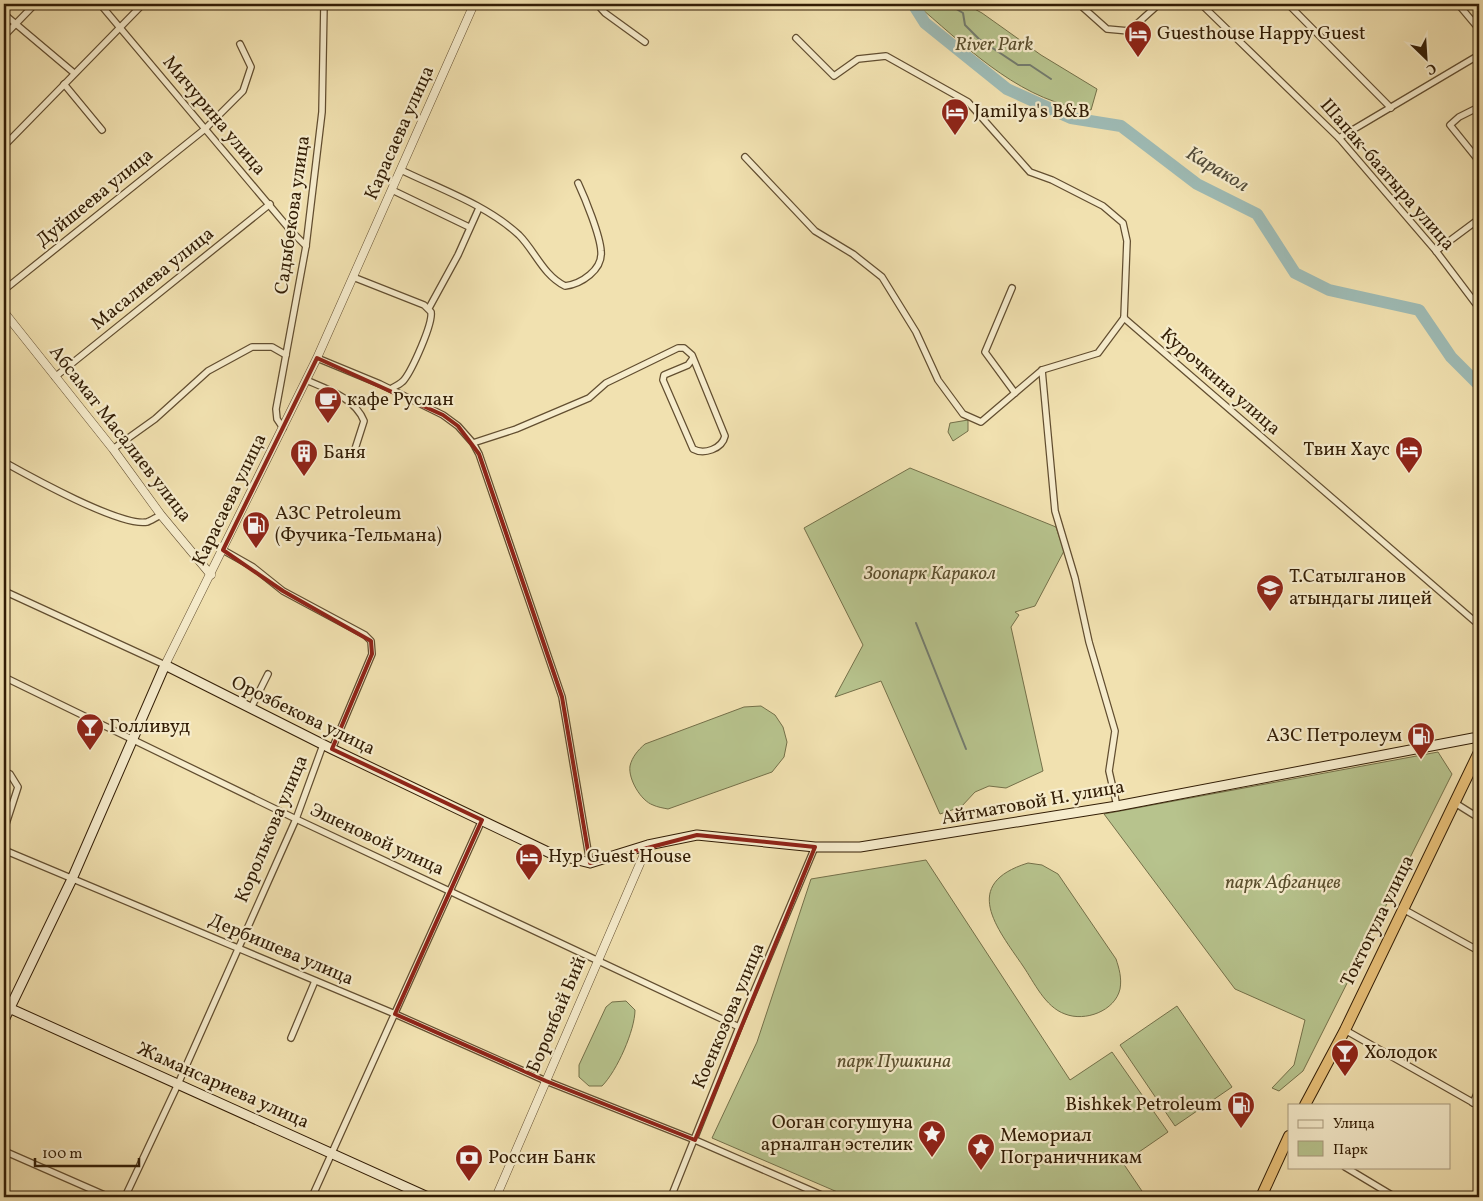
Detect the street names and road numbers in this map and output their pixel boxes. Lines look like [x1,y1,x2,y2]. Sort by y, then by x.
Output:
street label: Мичурина улица [156,51,272,181]
street label: Карасаева улица [359,62,441,204]
street label: Шапак-баатыра улица [1314,93,1460,257]
street label: Садыбекова улица [269,134,317,296]
street label: Дуйшеева улица [31,143,159,253]
street label: Масалиева улица [86,221,220,337]
street label: Курочкина улица [1154,322,1286,442]
street label: Абсамат Масалиев улица [43,340,197,528]
street label: Карасаева улица [187,429,273,571]
street label: Орозбекова улица [227,670,379,762]
street label: Королькова улица [229,751,315,907]
street label: Айтматовой Н. улица [939,774,1127,832]
street label: Эшеновой улица [306,797,448,883]
street label: Токтогула улица [1335,851,1421,991]
street label: Дербишева улица [204,908,358,992]
street label: Коенкозова улица [686,939,772,1093]
street label: Боронбай Бий [521,953,593,1077]
street label: Жамансариева улица [133,1036,313,1136]

